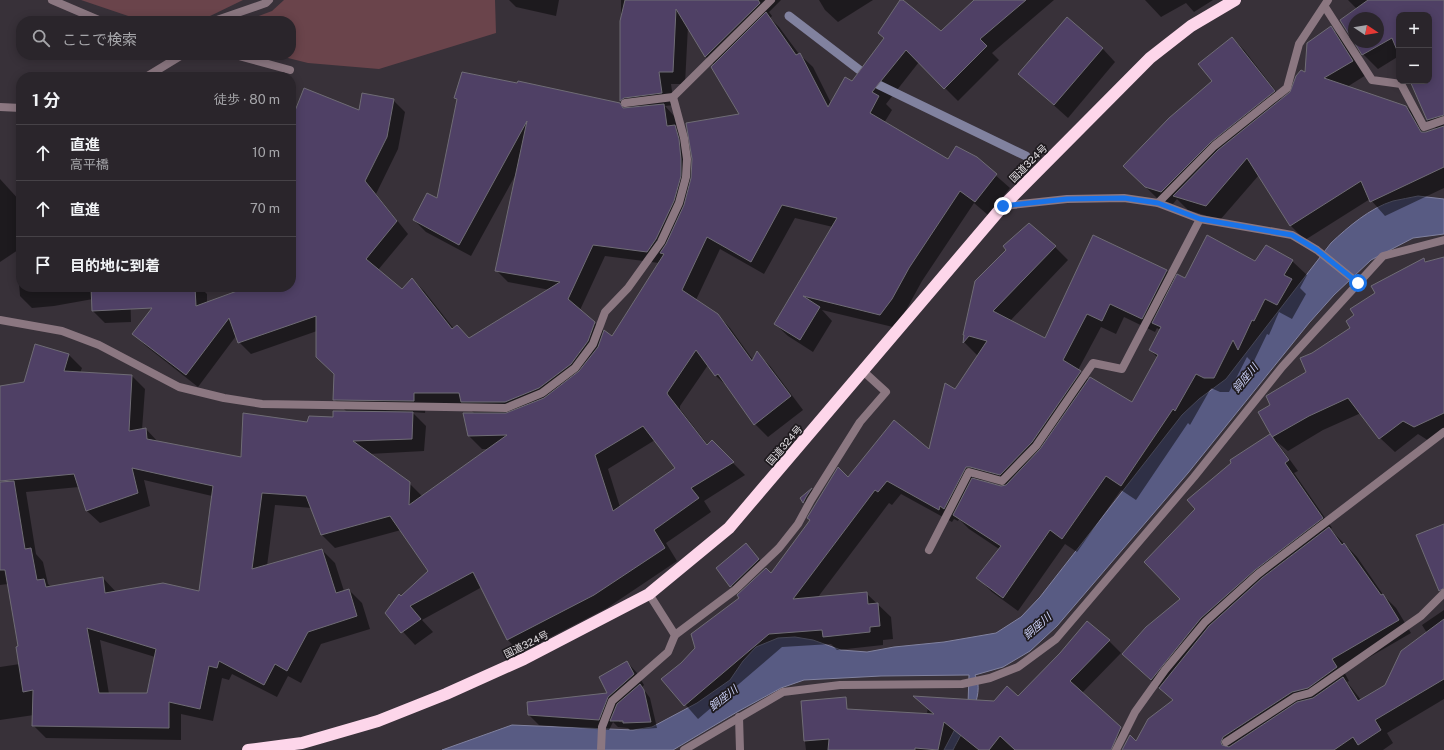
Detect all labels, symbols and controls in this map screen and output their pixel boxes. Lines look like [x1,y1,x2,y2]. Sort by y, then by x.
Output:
north arrow [1348,12,1384,48]
map controls [1396,12,1432,84]
button: + [1396,12,1432,48]
search box [16,16,296,60]
icon: search [30,27,52,49]
text: ここで検索 [62,31,137,48]
button: − [1396,48,1432,84]
text: 1 分 [32,90,60,110]
text: 徒歩 · 80 m [214,92,280,107]
text: 直進 [70,136,100,153]
icon: ahead [32,142,54,164]
street label: 国道324号 [1007,142,1049,184]
text: 10 m [252,145,280,160]
text: 高平橋 [70,157,109,172]
route end [994,197,1012,215]
icon: ahead [32,198,54,220]
text: 直進 [70,201,100,218]
text: 70 m [250,201,280,216]
icon: arrive [32,254,54,276]
text: 目的地に到着 [70,257,160,274]
route start [1349,274,1367,292]
water label: 銅座川 [1230,361,1261,394]
street label: 国道324号 [764,423,804,467]
water label: 銅座川 [1021,610,1054,641]
street label: 国道324号 [502,628,550,660]
water label: 銅座川 [706,682,740,713]

